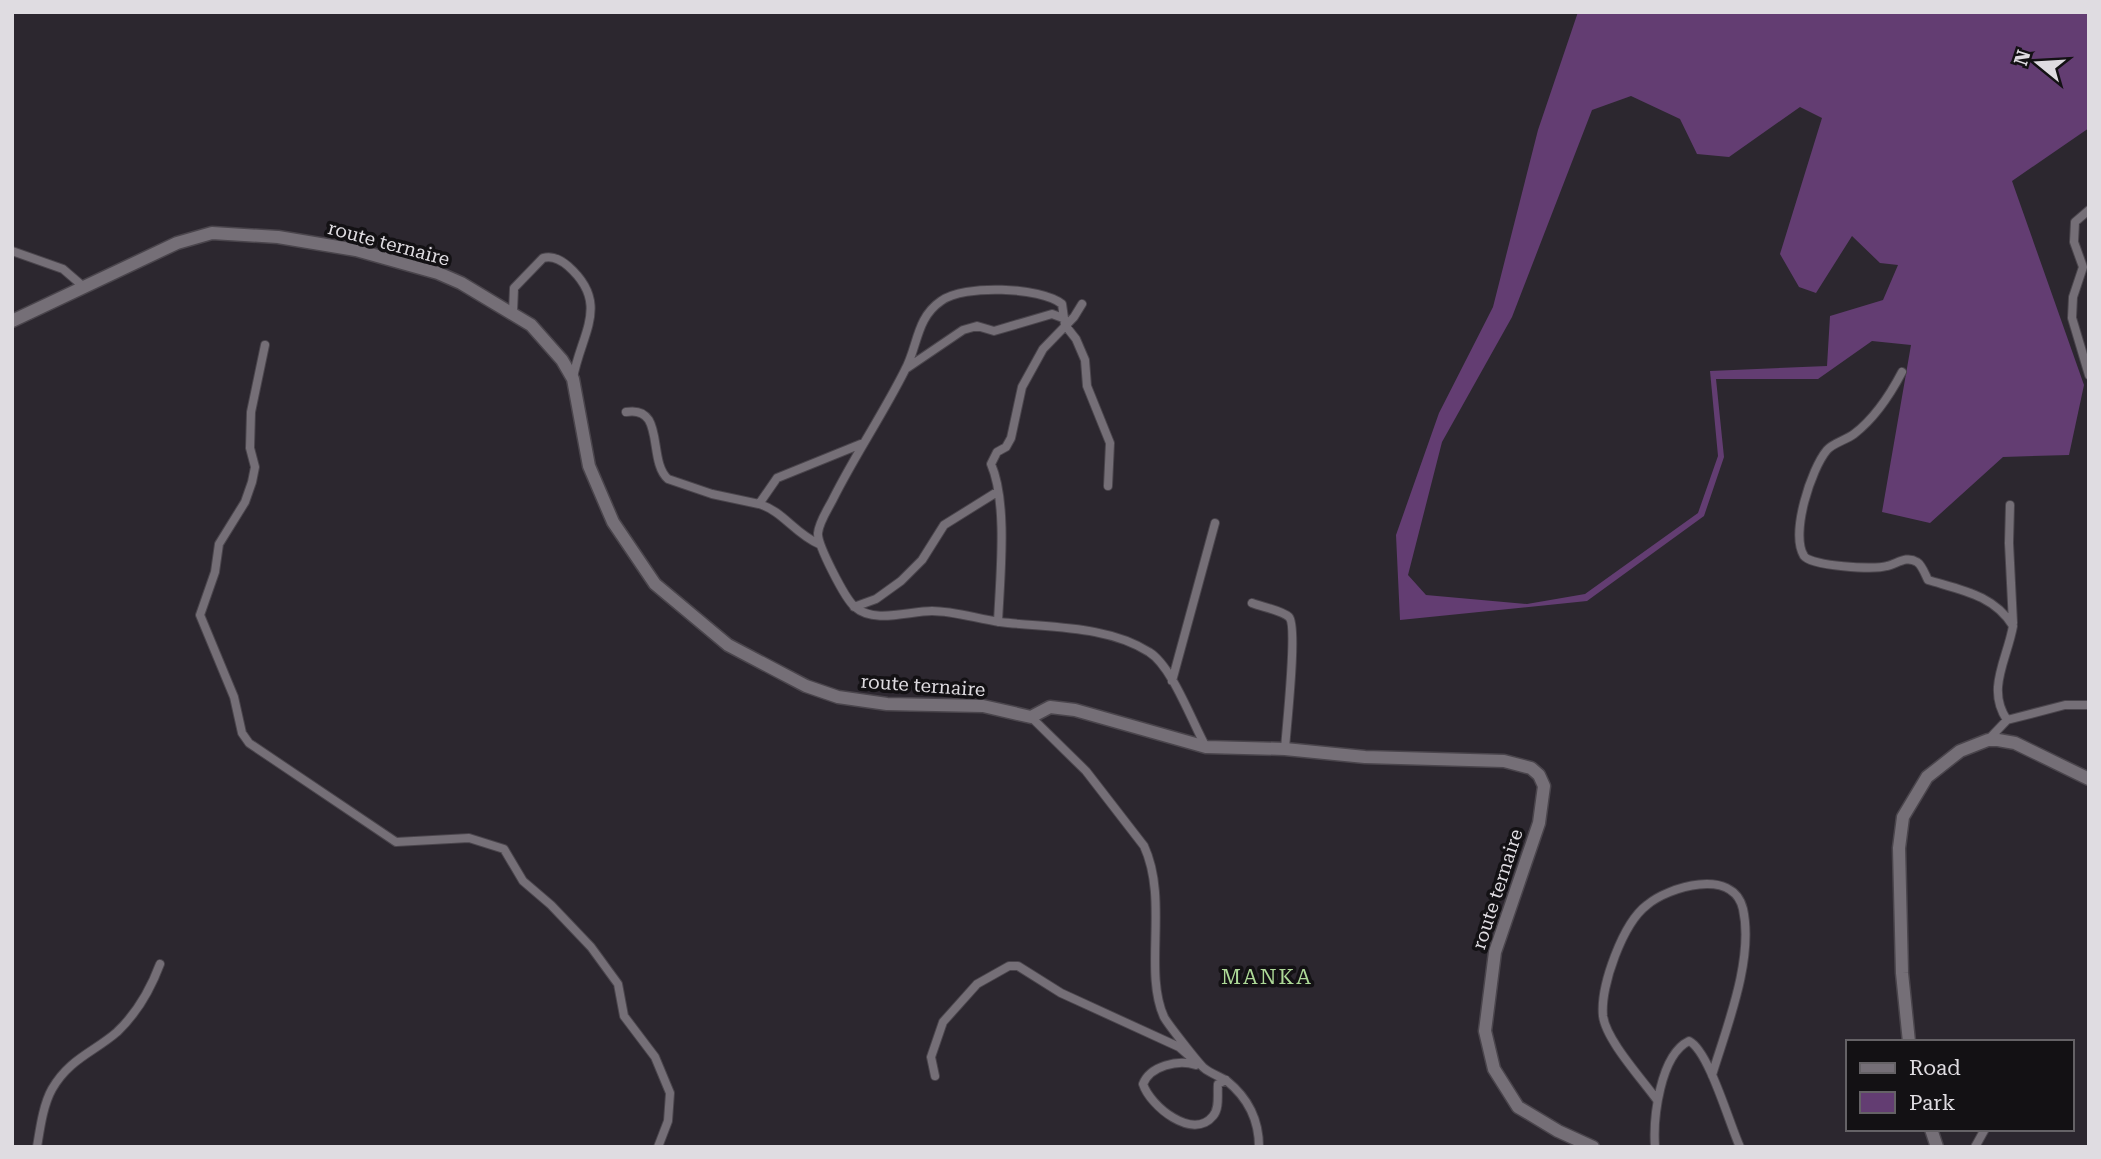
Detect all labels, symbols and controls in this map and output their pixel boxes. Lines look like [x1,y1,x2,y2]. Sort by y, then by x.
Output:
north arrow [2003,28,2073,98]
text: N [2009,47,2036,68]
street label: route ternaire [325,216,452,271]
street label: route ternaire [860,670,986,701]
street label: route ternaire [1467,826,1528,952]
district label: MANKA [1221,965,1313,989]
legend [1846,1040,2073,1131]
text: Road [1909,1056,1961,1080]
text: Park [1909,1091,1955,1115]

